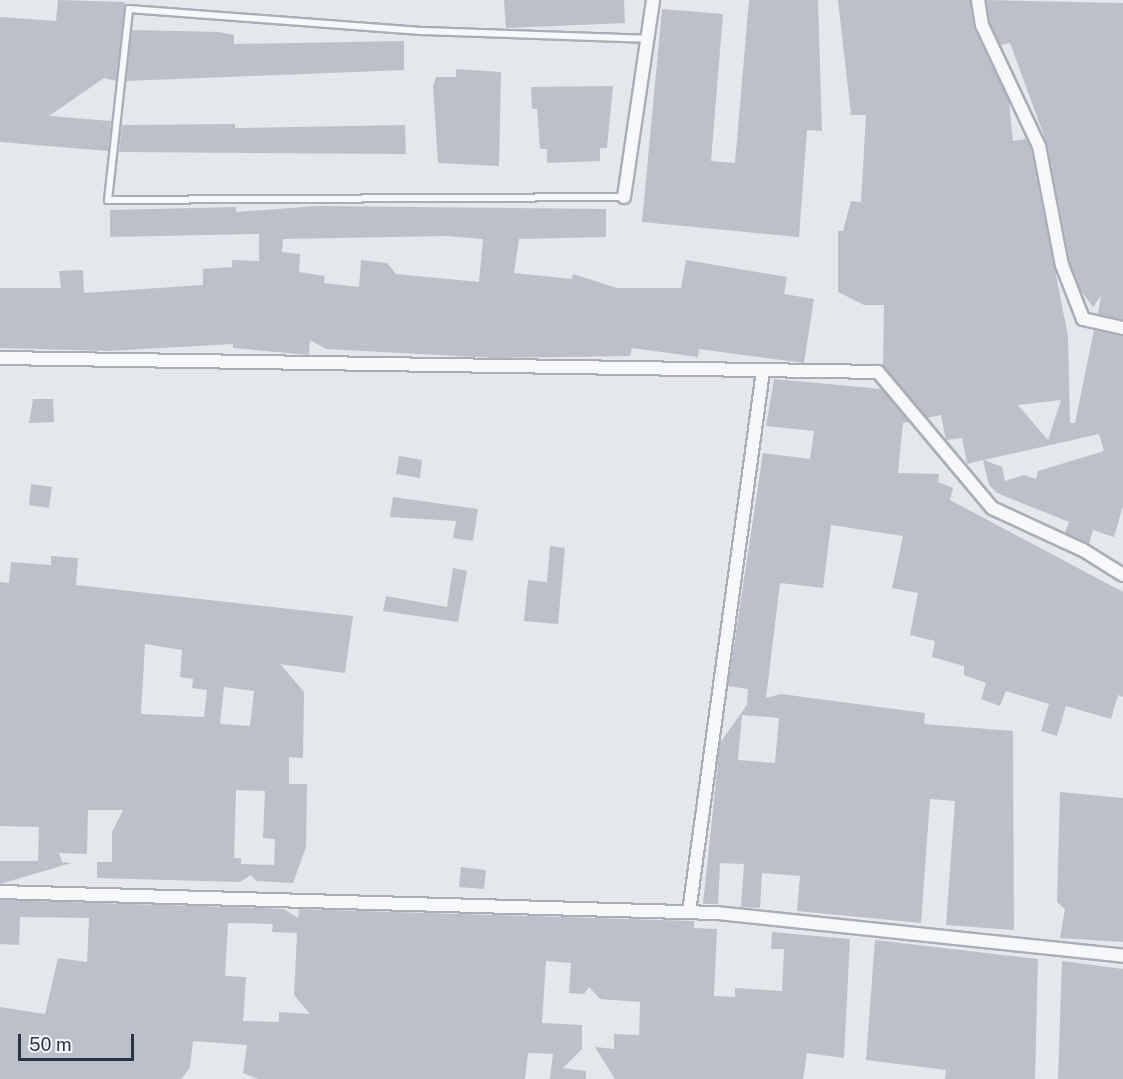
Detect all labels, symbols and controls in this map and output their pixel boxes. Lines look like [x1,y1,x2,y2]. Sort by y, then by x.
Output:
scale bar [21,1022,136,1060]
text: 50 m [29,1034,72,1055]

